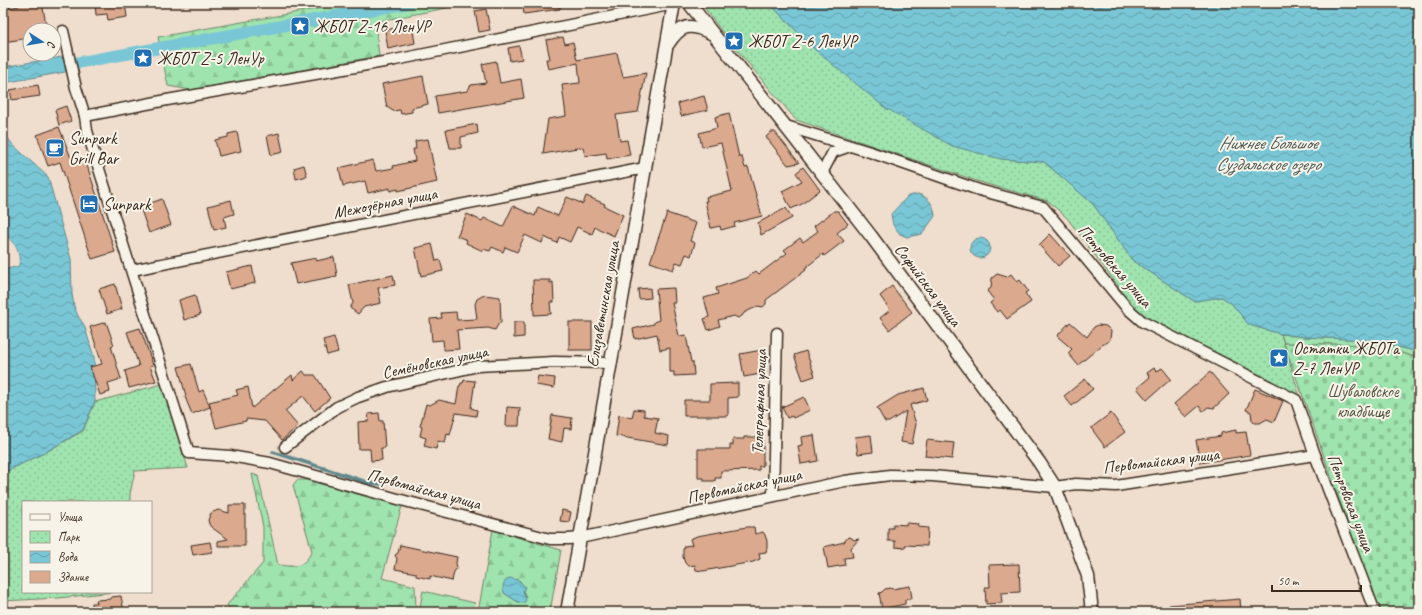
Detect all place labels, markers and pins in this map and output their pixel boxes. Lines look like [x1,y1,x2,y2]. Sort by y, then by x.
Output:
place icon: ЖБОТ Z-16 ЛенУР [289,15,311,37]
place label: ЖБОТ Z-16 ЛенУР [314,16,432,37]
place icon: ЖБОТ Z-6 ЛенУР [723,30,745,52]
place label: ЖБОТ Z-6 ЛенУР [748,31,859,52]
place icon: ЖБОТ Z-5 ЛенУр [132,47,154,69]
place label: ЖБОТ Z-5 ЛенУр [157,48,265,69]
place label: Sunpark Grill Bar [69,128,120,169]
cafe icon: Sunpark Grill Bar [44,137,66,159]
hotel icon: Sunpark [78,193,100,215]
place label: Sunpark [103,194,152,215]
place label: Остатки ЖБОТа Z-7 ЛенУР [1293,338,1401,379]
place icon: Остатки ЖБОТа Z-7 ЛенУР [1268,347,1290,369]

